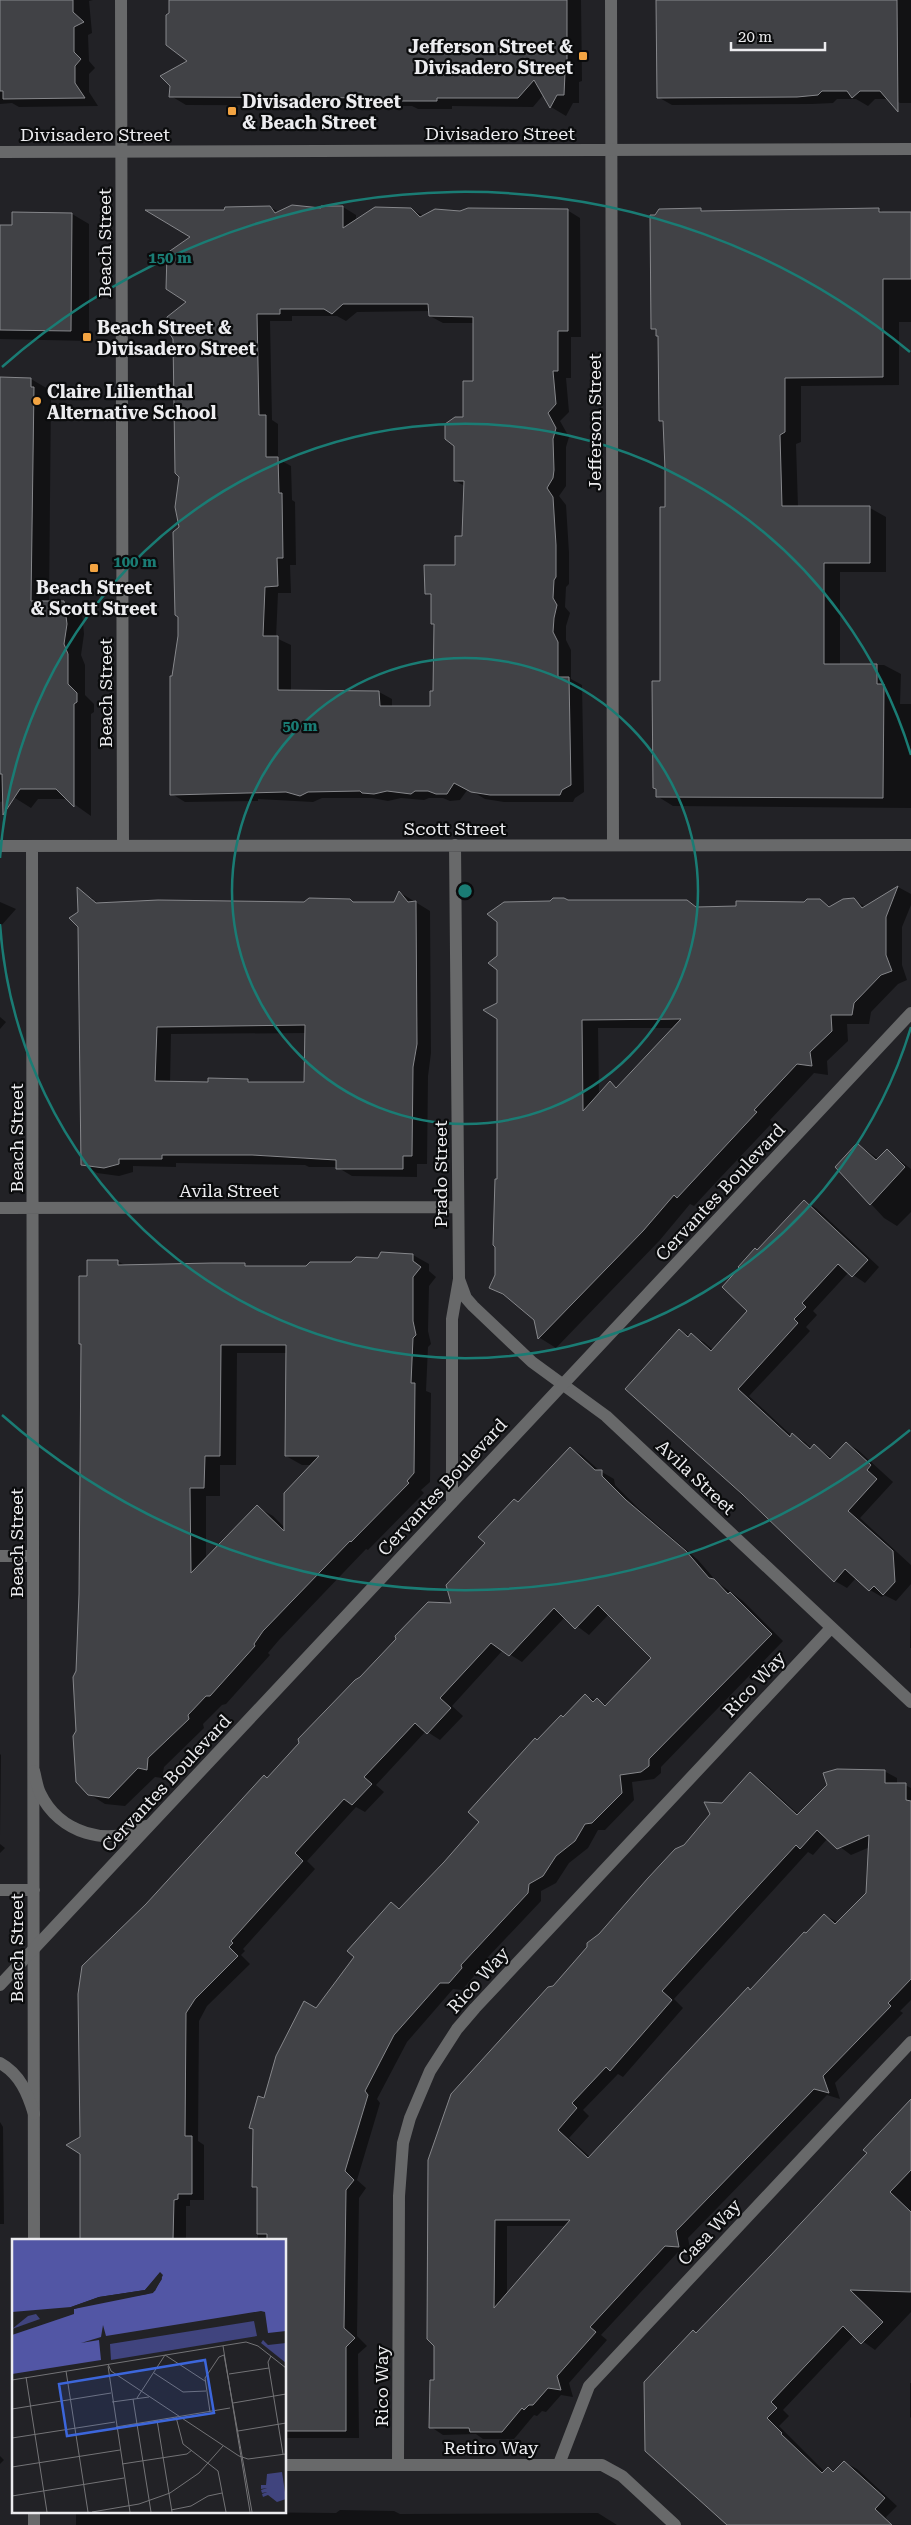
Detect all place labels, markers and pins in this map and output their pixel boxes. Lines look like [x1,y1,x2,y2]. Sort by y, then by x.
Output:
place label: Jefferson Street & Divisadero Street [408,36,573,78]
marker: Jefferson Street & Divisadero Street [577,50,589,62]
place label: Divisadero Street & Beach Street [242,91,401,133]
marker: Divisadero Street & Beach Street [226,105,238,117]
place label: Beach Street & Divisadero Street [97,317,256,359]
marker: Beach Street & Divisadero Street [81,331,93,343]
place label: Claire Lilienthal Alternative School [47,381,216,423]
marker: Claire Lilienthal Alternative School [31,395,43,407]
marker: Beach Street & Scott Street [88,562,100,574]
place label: Beach Street & Scott Street [31,577,157,619]
centre of rings [456,882,474,900]

